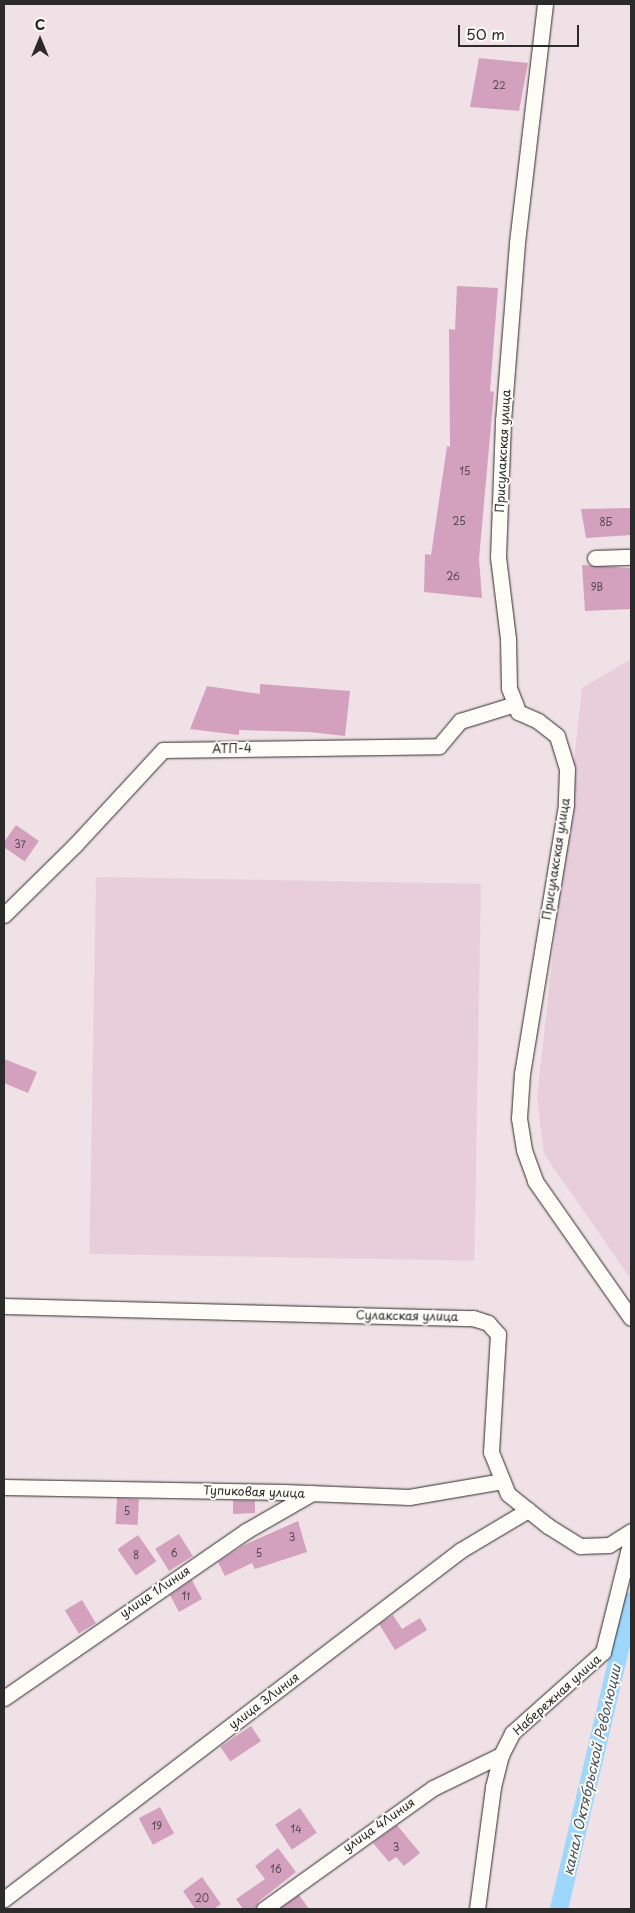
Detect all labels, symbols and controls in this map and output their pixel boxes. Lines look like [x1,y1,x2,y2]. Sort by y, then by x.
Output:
text: С [35,14,45,35]
north arrow [15,15,65,65]
scale bar [460,15,581,47]
text: 50 m [466,22,505,45]
house number: 22 [492,79,506,91]
street label: Присулакская улица [493,389,513,513]
house number: 15 [460,465,470,477]
house number: 25 [452,515,466,527]
house number: 8Б [600,516,612,528]
house number: 26 [446,570,460,582]
house number: 9В [591,581,603,593]
street label: АТП-4 [212,741,252,757]
street label: Присулакская улица [539,797,573,921]
house number: 37 [14,838,26,850]
street label: Сулакская улица [355,1308,459,1324]
street label: Тупиковая улица [203,1483,305,1501]
house number: 5 [124,1505,130,1517]
house number: 3 [289,1531,295,1543]
house number: 6 [170,1547,178,1559]
house number: 5 [256,1547,262,1559]
house number: 8 [133,1549,139,1561]
street label: улица 1Линия [117,1563,193,1621]
house number: 11 [182,1590,190,1602]
street label: Набережная улица [510,1652,604,1738]
water label: канал Октябрьской Революции [560,1663,624,1877]
street label: улица 3Линия [226,1670,302,1732]
street label: улица 4Линия [340,1795,418,1855]
house number: 19 [152,1820,162,1832]
house number: 14 [290,1823,302,1835]
house number: 3 [393,1841,399,1853]
house number: 16 [270,1863,282,1875]
house number: 20 [195,1892,209,1904]

